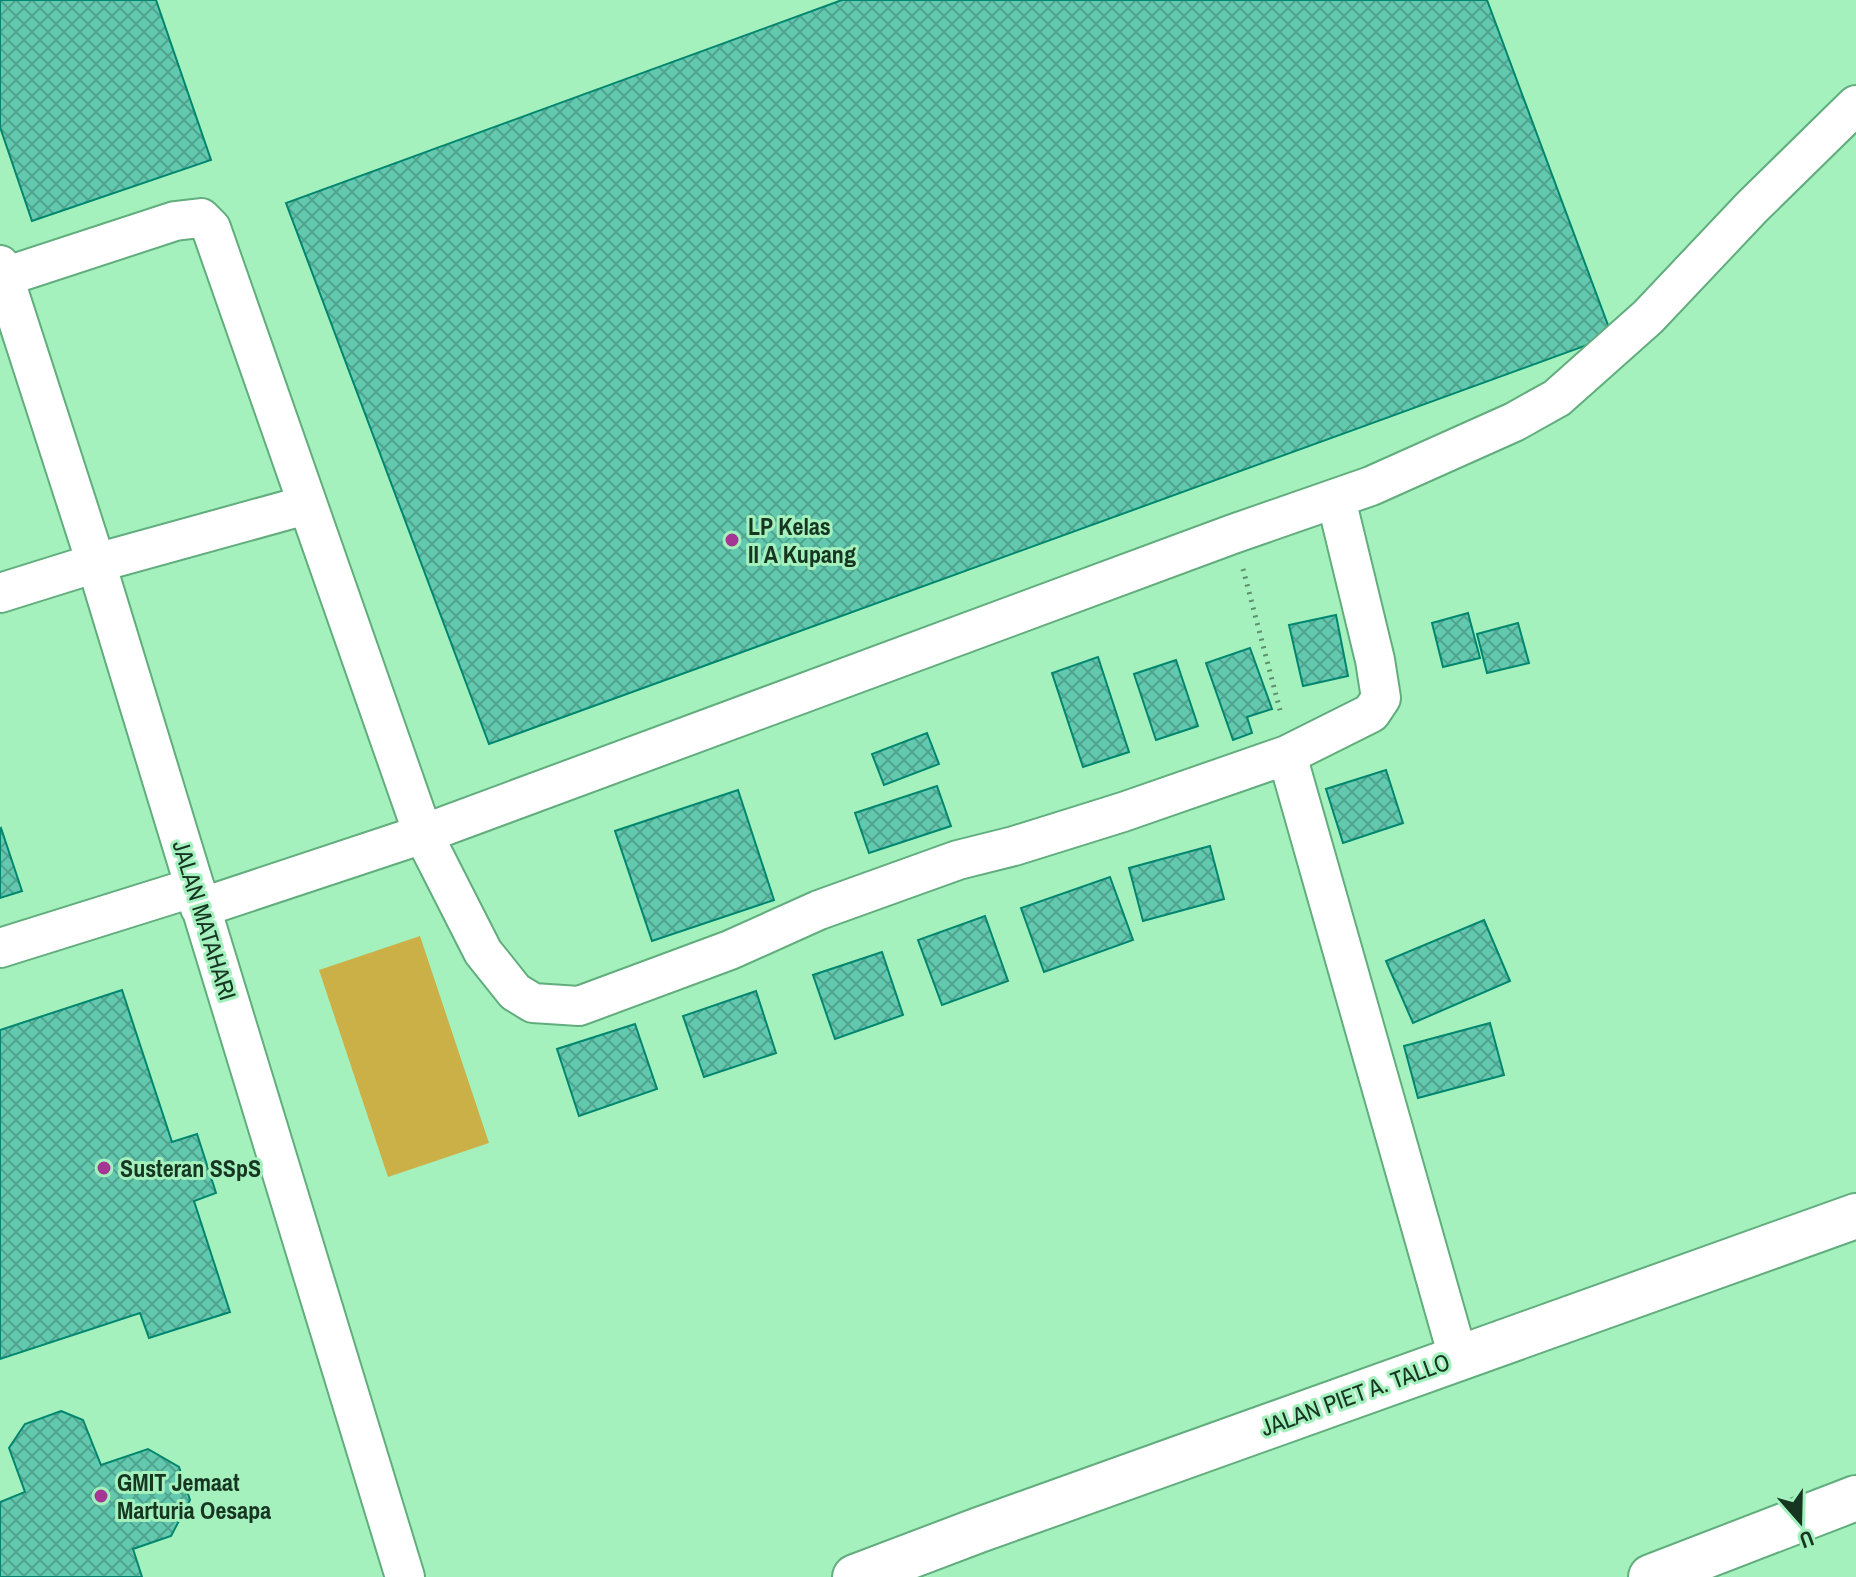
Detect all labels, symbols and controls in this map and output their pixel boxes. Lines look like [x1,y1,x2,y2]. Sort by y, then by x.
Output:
place label: LP Kelas II A Kupang [748,510,856,570]
marker: LP Kelas II A Kupang [723,531,741,549]
street label: JALAN MATAHARI [166,836,244,1004]
place label: Susteran SSpS [120,1152,261,1184]
marker: Susteran SSpS [95,1159,113,1177]
street label: JALAN PIET A. TALLO [1256,1345,1454,1443]
place label: GMIT Jemaat Marturia Oesapa [117,1466,271,1526]
north arrow [1760,1481,1840,1561]
marker: GMIT Jemaat Marturia Oesapa [92,1487,110,1505]
text: U [1796,1523,1818,1556]

